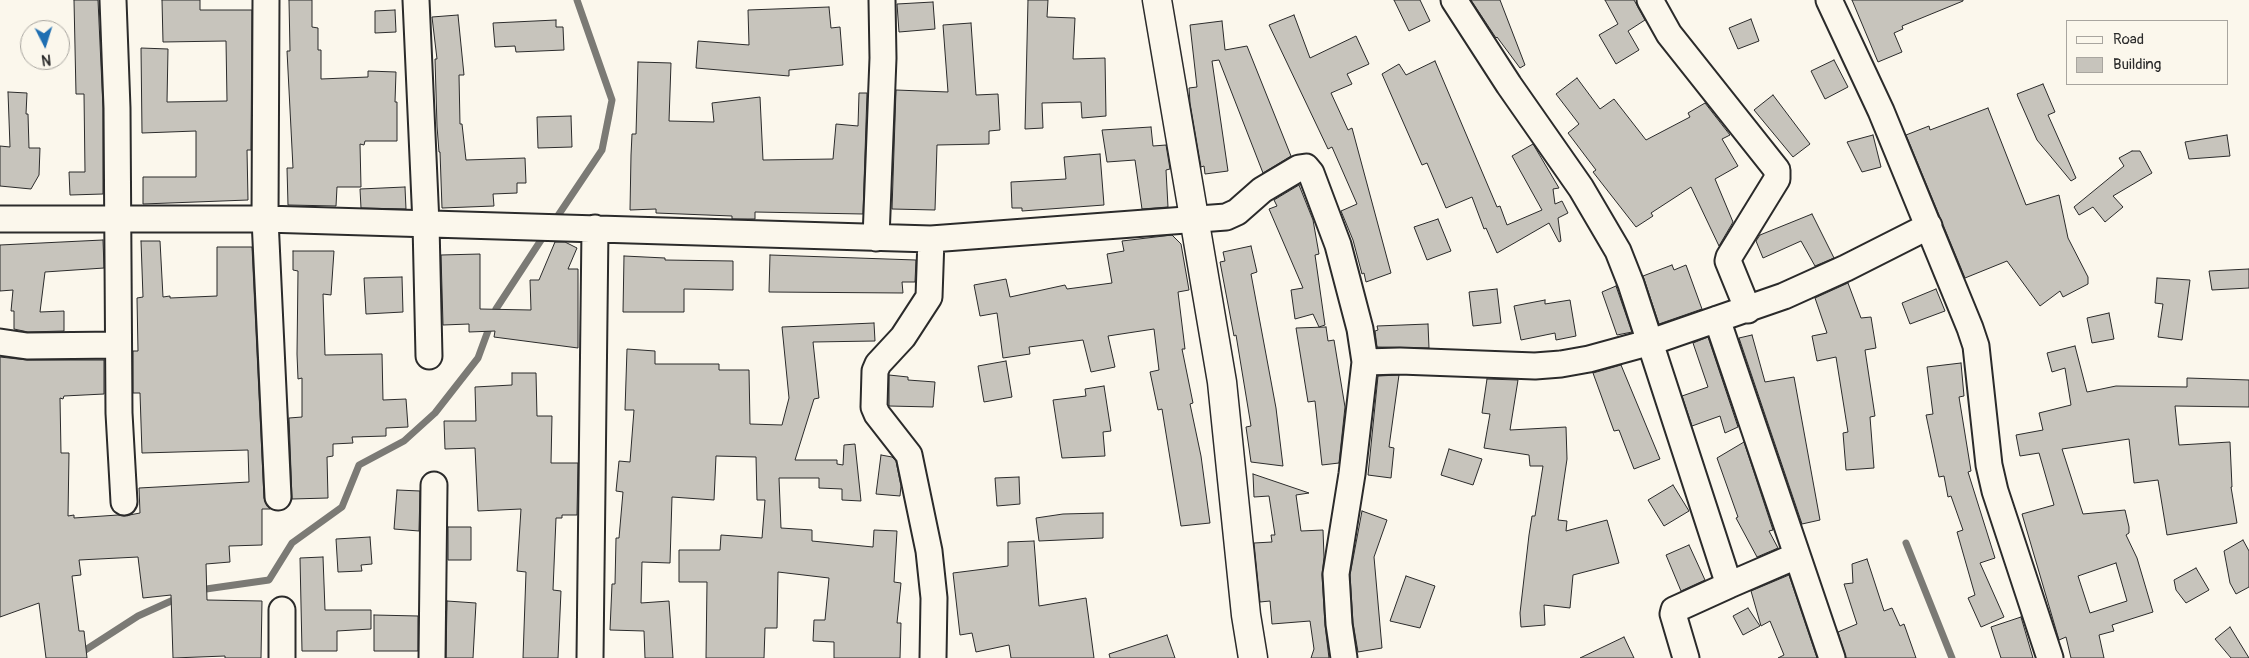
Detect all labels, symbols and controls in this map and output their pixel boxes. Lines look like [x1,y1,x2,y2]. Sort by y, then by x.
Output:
north arrow [20,20,70,70]
legend [2066,20,2229,85]
text: Road [2113,30,2144,49]
text: N [41,51,52,68]
text: Building [2113,55,2161,74]

